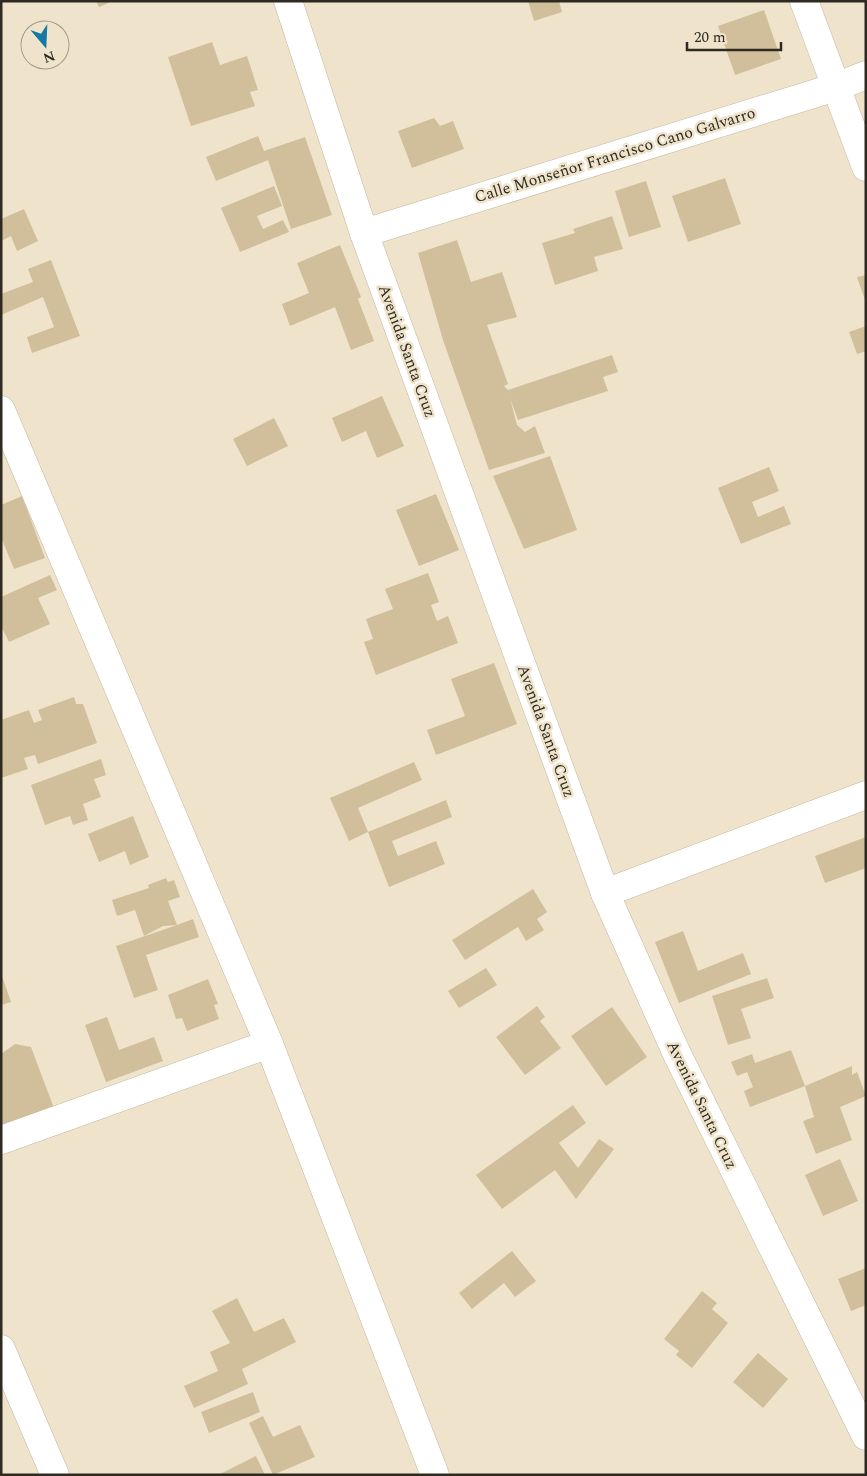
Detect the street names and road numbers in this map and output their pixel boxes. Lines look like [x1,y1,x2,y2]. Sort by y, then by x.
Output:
street label: Calle Monseñor Francisco Cano Galvarro [472,101,758,209]
street label: Avenida Santa Cruz [372,281,442,421]
street label: Avenida Santa Cruz [511,661,581,801]
street label: Avenida Santa Cruz [661,1037,743,1173]

